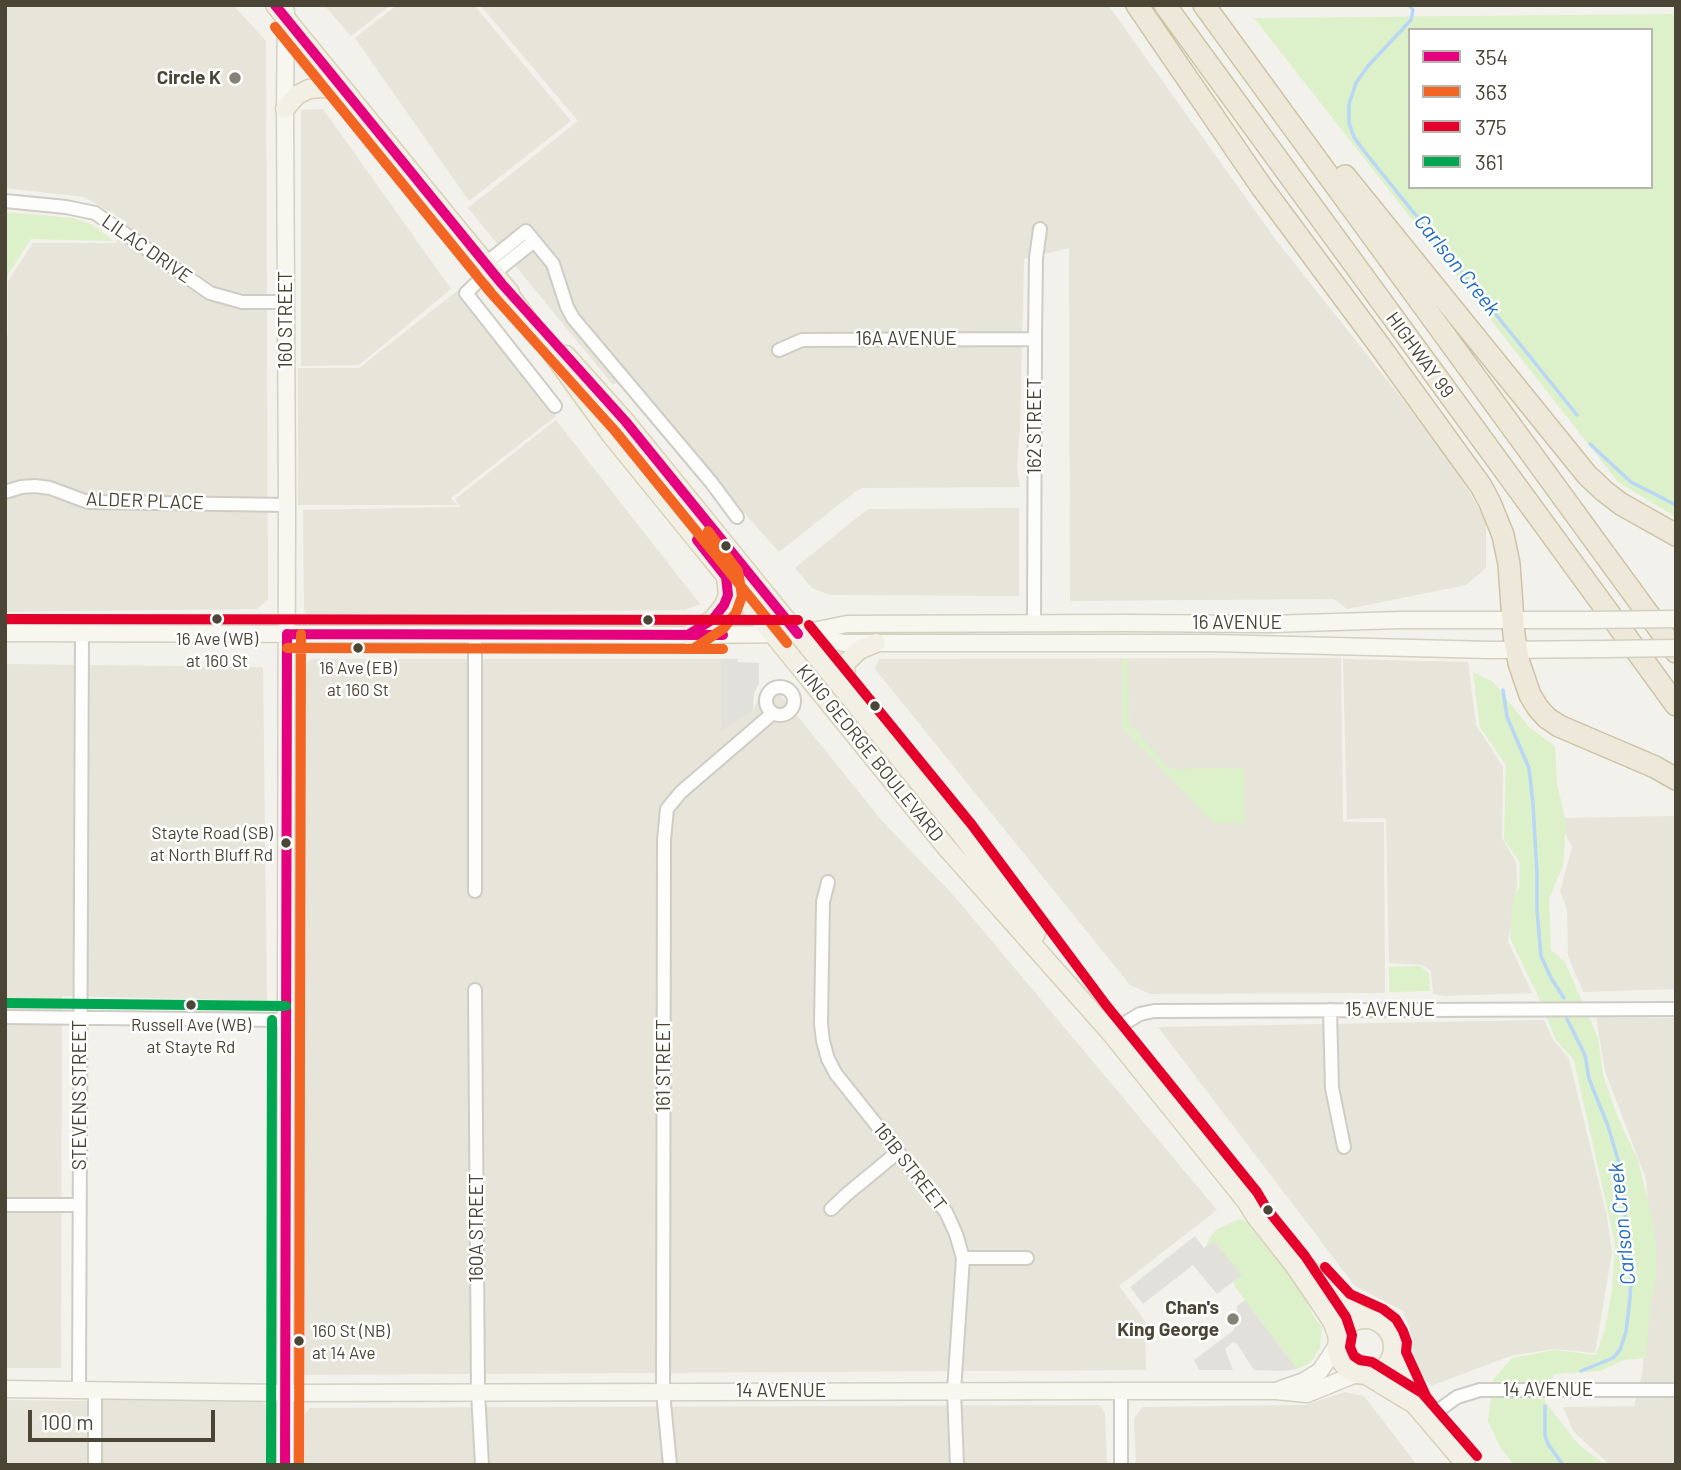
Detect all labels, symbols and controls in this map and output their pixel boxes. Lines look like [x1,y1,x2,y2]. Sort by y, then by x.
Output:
legend [1408,28,1653,189]
text: 354 [1475,44,1508,69]
place label: Circle K [157,67,221,89]
marker: Circle K [227,70,243,86]
text: 363 [1475,79,1507,104]
text: 375 [1475,114,1507,139]
text: 361 [1475,149,1504,174]
water label: Carlson Creek [1409,209,1505,321]
street label: LILAC DRIVE [98,210,196,288]
street label: 160 STREET [275,271,297,369]
street label: HIGHWAY 99 [1381,307,1459,403]
street label: 16A AVENUE [855,328,957,350]
street label: 162 STREET [1024,377,1046,475]
street label: ALDER PLACE [86,488,204,514]
unlabelled marker [719,539,733,553]
marker: 16 Ave (WB) at 160 St [210,612,224,626]
street label: 16 AVENUE [1192,612,1282,634]
unlabelled marker [641,613,655,627]
place label: 16 Ave (WB) at 160 St [176,629,258,669]
marker: 16 Ave (EB) at 160 St [351,641,365,655]
place label: 16 Ave (EB) at 160 St [319,658,397,698]
street label: KING GEORGE BOULEVARD [792,660,948,846]
unlabelled marker [868,699,882,713]
place label: Stayte Road (SB) at North Bluff Rd [150,823,273,863]
marker: Stayte Road (SB) at North Bluff Rd [279,836,293,850]
marker: Russell Ave (WB) at Stayte Rd [184,998,198,1012]
street label: 15 AVENUE [1345,999,1435,1021]
place label: Russell Ave (WB) at Stayte Rd [131,1015,251,1055]
street label: 161 STREET [653,1019,675,1113]
street label: STEVENS STREET [69,1020,91,1170]
street label: 161B STREET [869,1118,951,1216]
water label: Carlson Creek [1603,1162,1641,1286]
street label: 160A STREET [466,1173,488,1283]
unlabelled marker [1261,1203,1275,1217]
place label: Chan's King George [1117,1297,1219,1341]
marker: Chan's King George [1225,1311,1241,1327]
place label: 160 St (NB) at 14 Ave [312,1321,390,1361]
marker: 160 St (NB) at 14 Ave [292,1334,306,1348]
street label: 14 AVENUE [1503,1379,1593,1401]
street label: 14 AVENUE [736,1380,826,1402]
scale bar [32,1396,219,1440]
text: 100 m [41,1409,94,1434]

